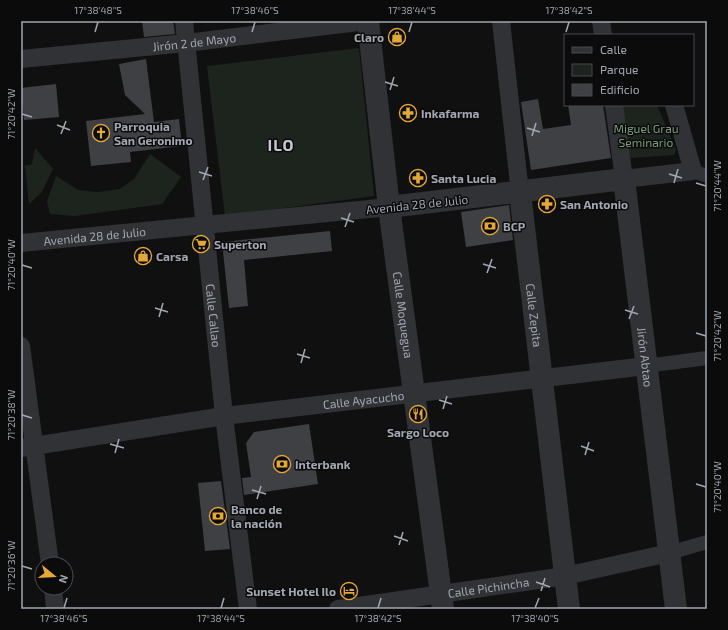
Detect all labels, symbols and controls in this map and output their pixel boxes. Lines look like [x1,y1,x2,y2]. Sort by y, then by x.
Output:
text: 17°38'48"S [74,4,122,16]
text: 17°38'46"S [231,4,279,16]
text: 17°38'44"S [388,4,436,16]
text: 17°38'42"S [545,4,593,16]
shop icon: Claro [387,27,407,47]
street label: Jirón 2 de Mayo [152,30,237,53]
place label: Claro [354,30,384,44]
legend [564,34,694,106]
text: Calle [600,42,627,56]
text: Parque [600,62,638,76]
text: Edificio [600,82,640,96]
text: 71°20'42"W [5,88,17,140]
pharmacy icon: Inkafarma [398,103,418,123]
place label: Inkafarma [421,106,480,120]
place label: Parroquia San Geronimo [114,119,193,147]
park label: Miguel Grau Seminario [613,121,679,149]
church icon: Parroquia San Geronimo [91,123,111,143]
district label: ILO [267,135,295,154]
text: 71°20'44"W [711,160,723,212]
pharmacy icon: Santa Lucia [408,168,428,188]
place label: Santa Lucia [431,171,496,185]
street label: Avenida 28 de Julio [365,192,469,216]
pharmacy icon: San Antonio [537,194,557,214]
place label: San Antonio [560,197,628,211]
bank icon: BCP [480,216,500,236]
place label: BCP [503,219,526,233]
street label: Avenida 28 de Julio [43,224,147,248]
supermarket icon: Superton [191,234,211,254]
place label: Superton [214,237,266,251]
text: 71°20'40"W [5,239,17,291]
shop icon: Carsa [133,246,153,266]
place label: Carsa [156,249,188,263]
street label: Calle Moquegua [391,271,416,359]
street label: Calle Callao [204,283,224,348]
street label: Calle Zepita [524,283,545,348]
text: 71°20'42"W [711,310,723,362]
street label: Jirón Abtao [635,326,656,388]
street label: Calle Ayacucho [322,388,405,411]
text: 71°20'38"W [5,389,17,441]
restaurant icon: Sargo Loco [408,404,428,424]
place label: Sargo Loco [387,425,449,439]
bank icon: Interbank [272,454,292,474]
place label: Interbank [295,457,351,471]
text: 71°20'40"W [711,461,723,513]
place label: Banco de la nación [231,502,283,530]
bank icon: Banco de la nación [208,506,228,526]
text: 71°20'36"W [5,540,17,591]
north arrow [34,556,74,596]
text: N [57,573,71,585]
street label: Calle Pichincha [447,574,530,600]
hotel icon: Sunset Hotel Ilo [339,581,359,601]
place label: Sunset Hotel Ilo [246,584,336,598]
text: 17°38'46"S [40,612,88,624]
text: 17°38'44"S [197,612,245,624]
text: 17°38'42"S [354,612,402,624]
text: 17°38'40"S [511,612,559,624]

